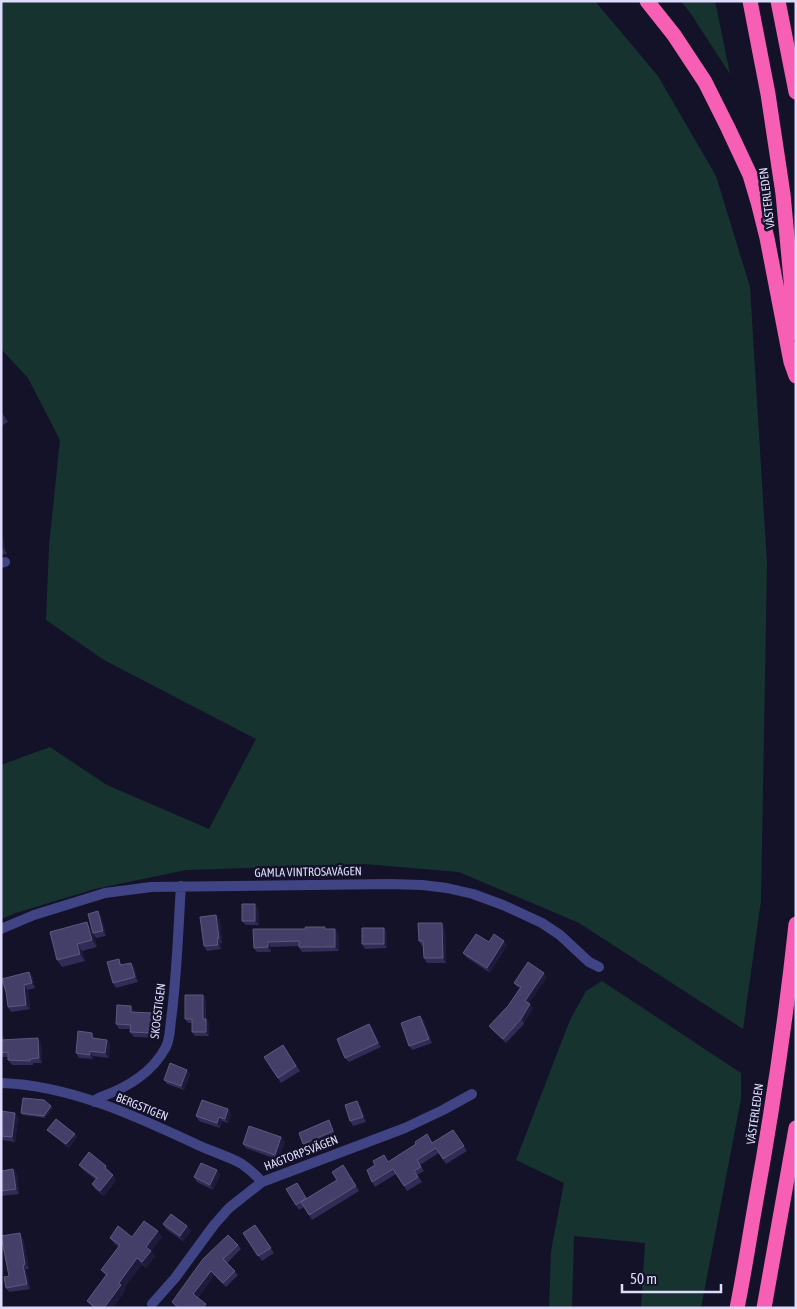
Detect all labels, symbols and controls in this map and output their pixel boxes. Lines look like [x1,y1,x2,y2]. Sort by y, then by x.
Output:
street label: VÄSTERLEDEN [756,167,778,229]
street label: GAMLA VINTROSAVÄGEN [254,864,362,880]
street label: SKOGSTIGEN [148,982,168,1040]
street label: VÄSTERLEDEN [744,1083,766,1145]
street label: BERGSTIGEN [114,1090,170,1124]
street label: HAGTORPSVÄGEN [262,1132,340,1174]
scale bar [622,1262,721,1294]
text: 50 m [630,1270,657,1287]

